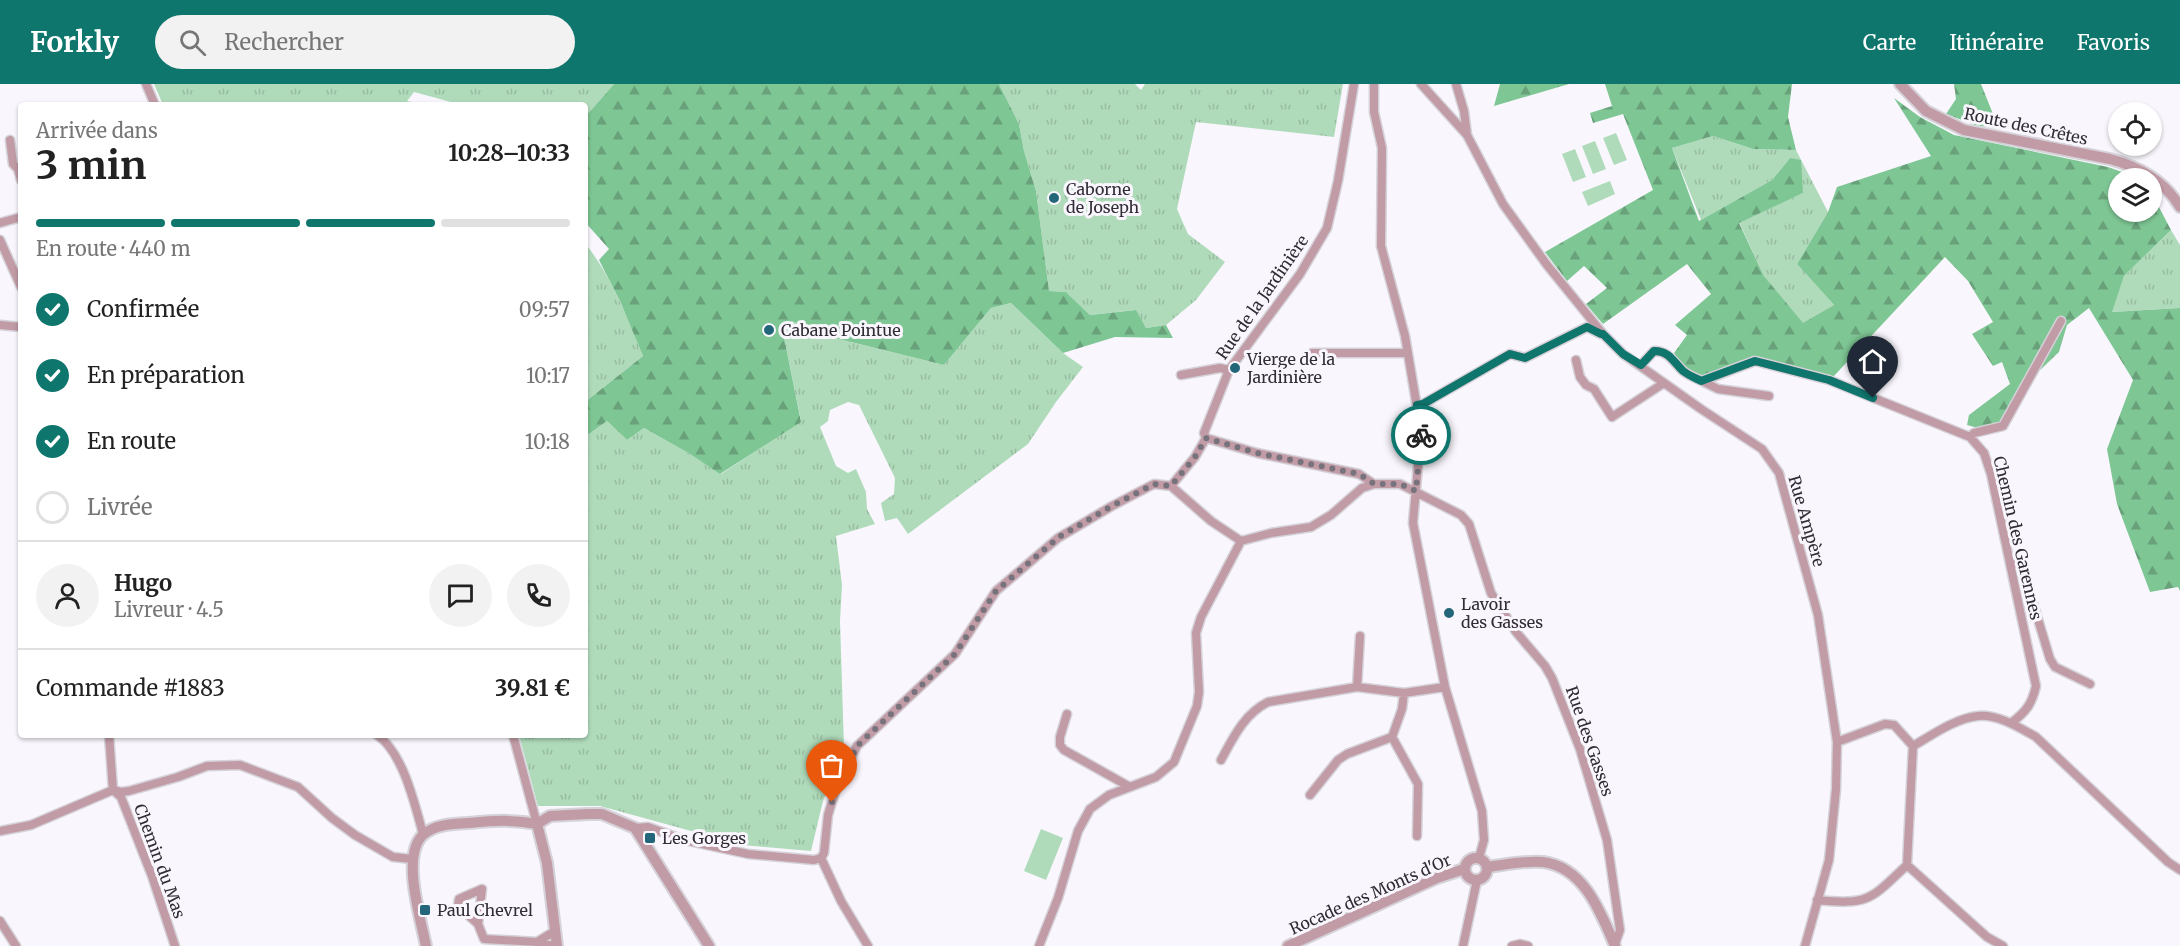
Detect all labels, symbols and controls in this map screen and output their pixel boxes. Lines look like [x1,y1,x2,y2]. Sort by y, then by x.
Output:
search box [155,15,575,69]
text: Forkly [30,24,119,60]
icon: search [176,26,209,59]
text: Rechercher [224,28,344,56]
text: Carte [1863,29,1916,56]
text: Itinéraire [1949,29,2044,56]
text: Favoris [2077,29,2150,56]
map controls [2108,102,2162,222]
button: locate [2108,102,2162,156]
street label: Route des Crêtes [1962,103,2090,149]
text: Arrivée dans [36,118,158,143]
text: 10:28–10:33 [448,139,570,167]
text: 3 min [36,141,146,190]
button: layers [2108,168,2162,222]
place label: Caborne de Joseph [1066,179,1140,217]
marker: Caborne de Joseph [1047,191,1061,205]
street label: Rue de la Jardinière [1212,231,1312,363]
text: En route · 440 m [36,236,191,261]
icon: check [36,293,69,326]
text: Confirmée [87,295,199,323]
text: 09:57 [519,297,570,322]
place label: Cabane Pointue [781,320,901,340]
marker: Cabane Pointue [762,323,776,337]
pin [1847,336,1898,398]
icon: home [1856,345,1889,378]
place label: Vierge de la Jardinière [1246,349,1335,387]
icon: check [36,359,69,392]
text: En préparation [87,361,245,389]
marker: Vierge de la Jardinière [1228,361,1242,375]
text: 10:17 [526,363,570,388]
courier [1391,405,1451,465]
icon: bike [1405,419,1438,452]
icon: check [36,425,69,458]
text: En route [87,427,176,455]
text: 10:18 [525,429,570,454]
street label: Chemin des Garennes [1989,454,2047,622]
street label: Rue Ampère [1784,473,1830,569]
text: Livrée [87,493,153,521]
button: person [36,564,99,627]
button: chat [429,564,492,627]
button: phone [507,564,570,627]
text: Hugo [114,569,172,597]
place label: Lavoir des Gasses [1461,594,1543,632]
text: Livreur · 4.5 [114,597,224,622]
marker: Lavoir des Gasses [1442,606,1456,620]
text: Commande #1883 [36,674,225,702]
text: 39.81 € [495,674,570,702]
street label: Rue des Gasses [1562,683,1618,799]
pin [806,740,857,802]
icon: bag [815,749,848,782]
street label: Chemin du Mas [130,801,190,921]
place label: Les Gorges [662,828,746,848]
marker: Les Gorges [643,831,657,845]
street label: Rocade des Monts d'Or [1286,849,1454,939]
place label: Paul Chevrel [437,900,533,920]
marker: Paul Chevrel [418,903,432,917]

